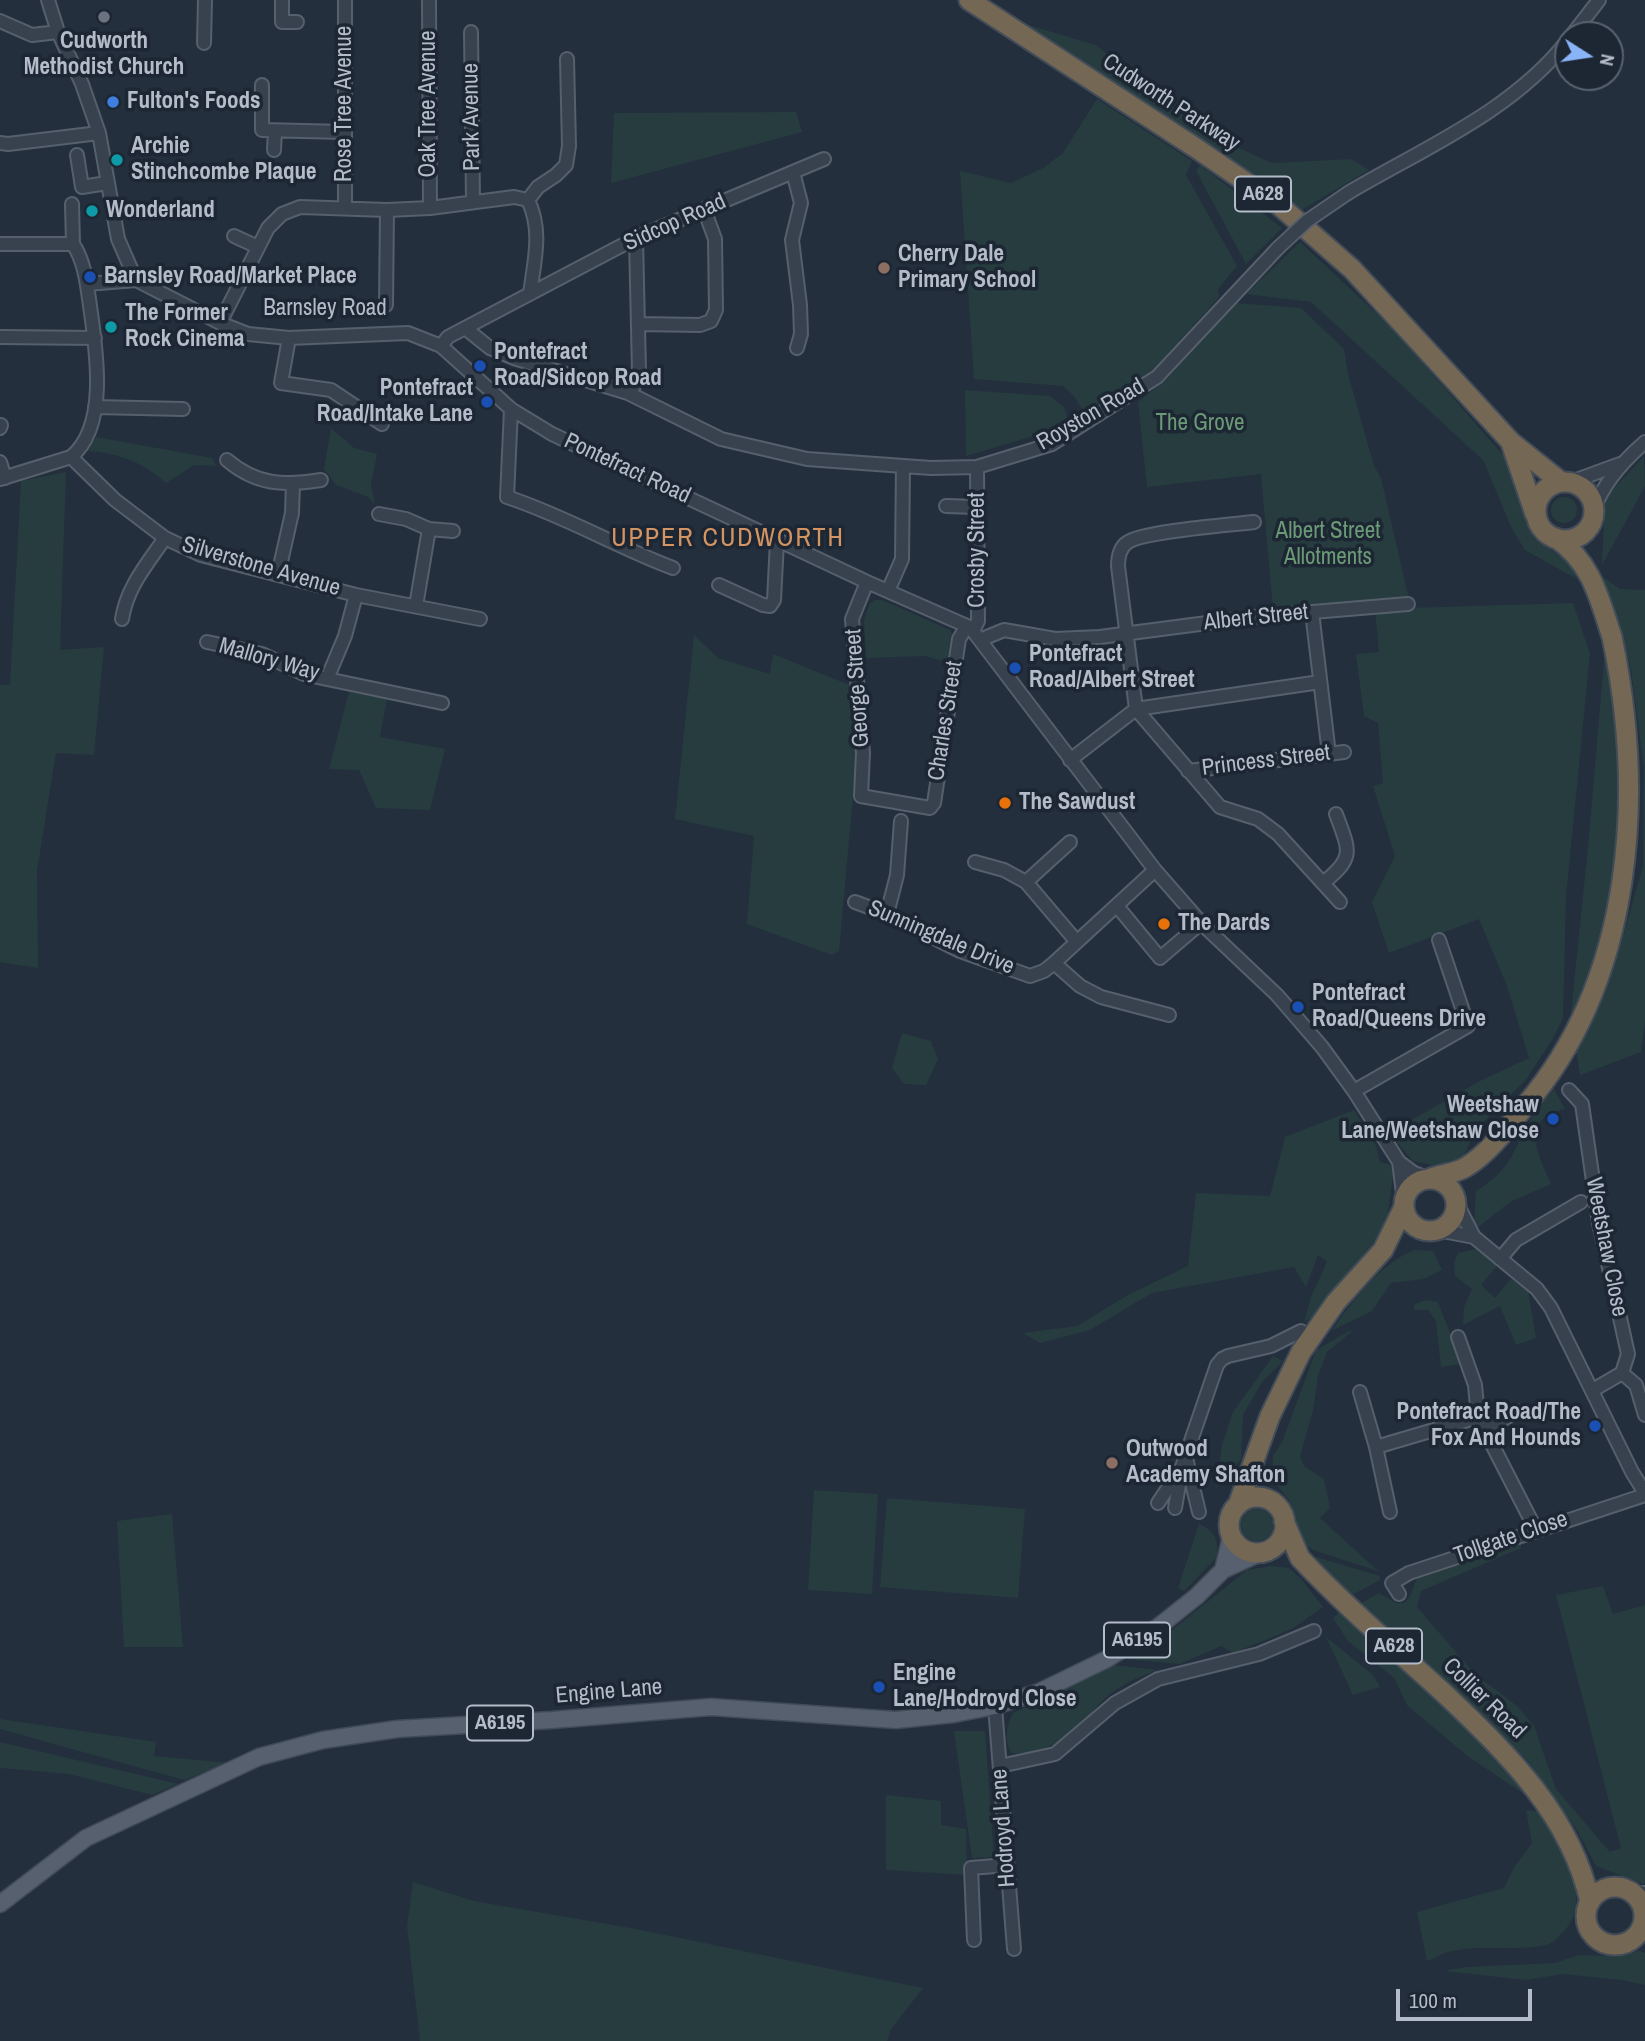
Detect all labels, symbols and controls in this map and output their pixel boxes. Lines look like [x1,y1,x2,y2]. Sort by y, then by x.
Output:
marker: Cudworth Methodist Church [96,9,112,25]
north arrow [1554,21,1624,91]
street label: Rose Tree Avenue [331,26,359,182]
place label: Cudworth Methodist Church [24,28,184,82]
street label: Oak Tree Avenue [415,31,443,177]
street label: Cudworth Parkway [1097,48,1245,158]
text: N [1594,52,1621,68]
street label: Park Avenue [457,63,487,171]
place label: Fulton's Foods [127,88,260,116]
marker: Fulton's Foods [105,94,121,110]
place label: Archie Stinchcombe Plaque [131,133,317,187]
marker: Archie Stinchcombe Plaque [109,152,125,168]
road number: A628 [1235,176,1291,212]
street label: Sidcop Road [620,188,730,258]
place label: Wonderland [106,197,215,225]
marker: Wonderland [84,203,100,219]
place label: Cherry Dale Primary School [898,241,1036,295]
marker: Cherry Dale Primary School [876,260,892,276]
place label: Barnsley Road/Market Place [104,263,357,291]
marker: Barnsley Road/Market Place [82,269,98,285]
street label: Barnsley Road [263,295,387,323]
place label: The Former Rock Cinema [125,300,244,354]
marker: The Former Rock Cinema [103,319,119,335]
place label: Pontefract Road/Sidcop Road [494,339,662,393]
marker: Pontefract Road/Sidcop Road [472,358,488,374]
street label: Royston Road [1032,373,1150,457]
place label: Pontefract Road/Intake Lane [317,375,473,429]
marker: Pontefract Road/Intake Lane [479,394,495,410]
park label: The Grove [1155,410,1245,438]
street label: Pontefract Road [559,428,695,510]
street label: Crosby Street [964,492,992,608]
park label: Albert Street Allotments [1276,518,1380,572]
district label: UPPER CUDWORTH [613,523,843,555]
street label: Silverstone Avenue [179,531,343,603]
street label: Albert Street [1202,599,1310,637]
street label: George Street [840,628,876,748]
street label: Mallory Way [216,633,322,687]
place label: Pontefract Road/Albert Street [1029,641,1195,695]
street label: Charles Street [923,659,969,783]
marker: Pontefract Road/Albert Street [1007,660,1023,676]
street label: Princess Street [1200,739,1332,783]
place label: The Sawdust [1019,789,1135,817]
marker: The Sawdust [997,795,1013,811]
street label: Sunningdale Drive [864,895,1018,981]
place label: The Dards [1178,910,1270,938]
marker: The Dards [1156,916,1172,932]
place label: Pontefract Road/Queens Drive [1312,980,1486,1034]
marker: Pontefract Road/Queens Drive [1290,999,1306,1015]
place label: Weetshaw Lane/Weetshaw Close [1341,1092,1539,1146]
marker: Weetshaw Lane/Weetshaw Close [1545,1111,1561,1127]
street label: Weetshaw Close [1579,1175,1633,1319]
place label: Pontefract Road/The Fox And Hounds [1397,1399,1581,1453]
marker: Pontefract Road/The Fox And Hounds [1587,1418,1603,1434]
place label: Outwood Academy Shafton [1126,1436,1285,1490]
marker: Outwood Academy Shafton [1104,1455,1120,1471]
street label: Tollgate Close [1451,1506,1571,1570]
road number: A6195 [1104,1622,1170,1658]
road number: A628 [1366,1628,1422,1664]
street label: Collier Road [1437,1653,1531,1745]
place label: Engine Lane/Hodroyd Close [893,1660,1076,1714]
street label: Engine Lane [555,1674,663,1710]
marker: Engine Lane/Hodroyd Close [871,1679,887,1695]
road number: A6195 [467,1706,533,1740]
street label: Hodroyd Lane [986,1768,1022,1888]
scale bar [1400,1974,1536,2018]
text: 100 m [1409,1986,1457,2015]

